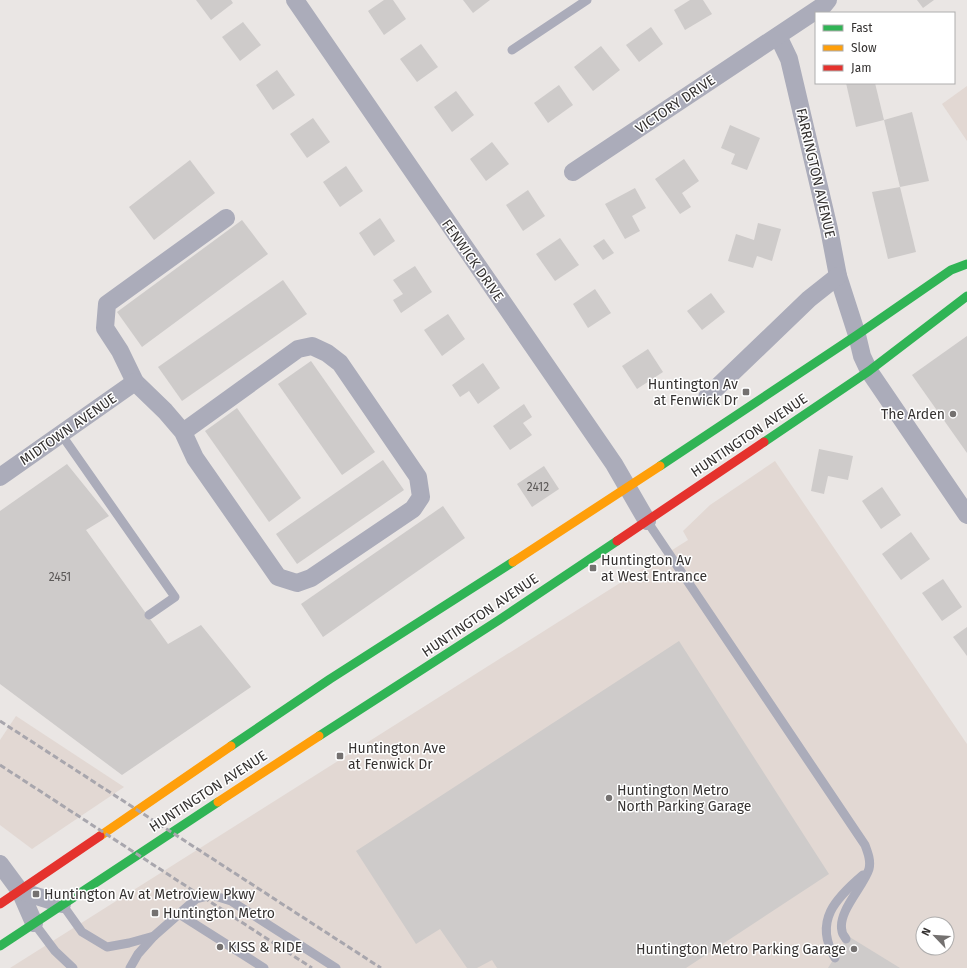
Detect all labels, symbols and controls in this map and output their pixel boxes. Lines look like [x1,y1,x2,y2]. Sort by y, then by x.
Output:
legend [815,12,955,84]
text: Fast [851,21,873,35]
text: Slow [851,41,877,55]
text: Jam [851,61,871,75]
street label: VICTORY DRIVE [632,72,718,137]
street label: FARRINGTON AVENUE [792,107,839,240]
street label: FENWICK DRIVE [438,216,507,305]
place label: Huntington Av at Fenwick Dr [648,376,739,409]
marker: Huntington Av at Fenwick Dr [741,387,751,397]
street label: MIDTOWN AVENUE [17,390,120,469]
street label: HUNTINGTON AVENUE [688,390,811,481]
place label: The Arden [881,406,945,423]
marker: The Arden [948,409,958,419]
house number: 2412 [527,480,549,494]
place label: Huntington Av at West Entrance [601,552,707,585]
marker: Huntington Av at West Entrance [588,563,598,573]
house number: 2451 [49,570,71,584]
street label: HUNTINGTON AVENUE [419,570,542,661]
place label: Huntington Ave at Fenwick Dr [348,740,446,773]
street label: HUNTINGTON AVENUE [146,747,270,836]
marker: Huntington Ave at Fenwick Dr [335,751,345,761]
place label: Huntington Metro North Parking Garage [617,782,751,815]
marker: Huntington Metro North Parking Garage [604,793,614,803]
place label: Huntington Av at Metroview Pkwy [44,886,255,903]
marker: Huntington Av at Metroview Pkwy [31,889,41,899]
place label: Huntington Metro [163,905,275,922]
marker: Huntington Metro [150,908,160,918]
north arrow [915,916,955,956]
text: N [919,926,934,938]
place label: KISS & RIDE [228,939,302,956]
place label: Huntington Metro Parking Garage [636,941,846,958]
marker: KISS & RIDE [215,942,225,952]
marker: Huntington Metro Parking Garage [849,944,859,954]

